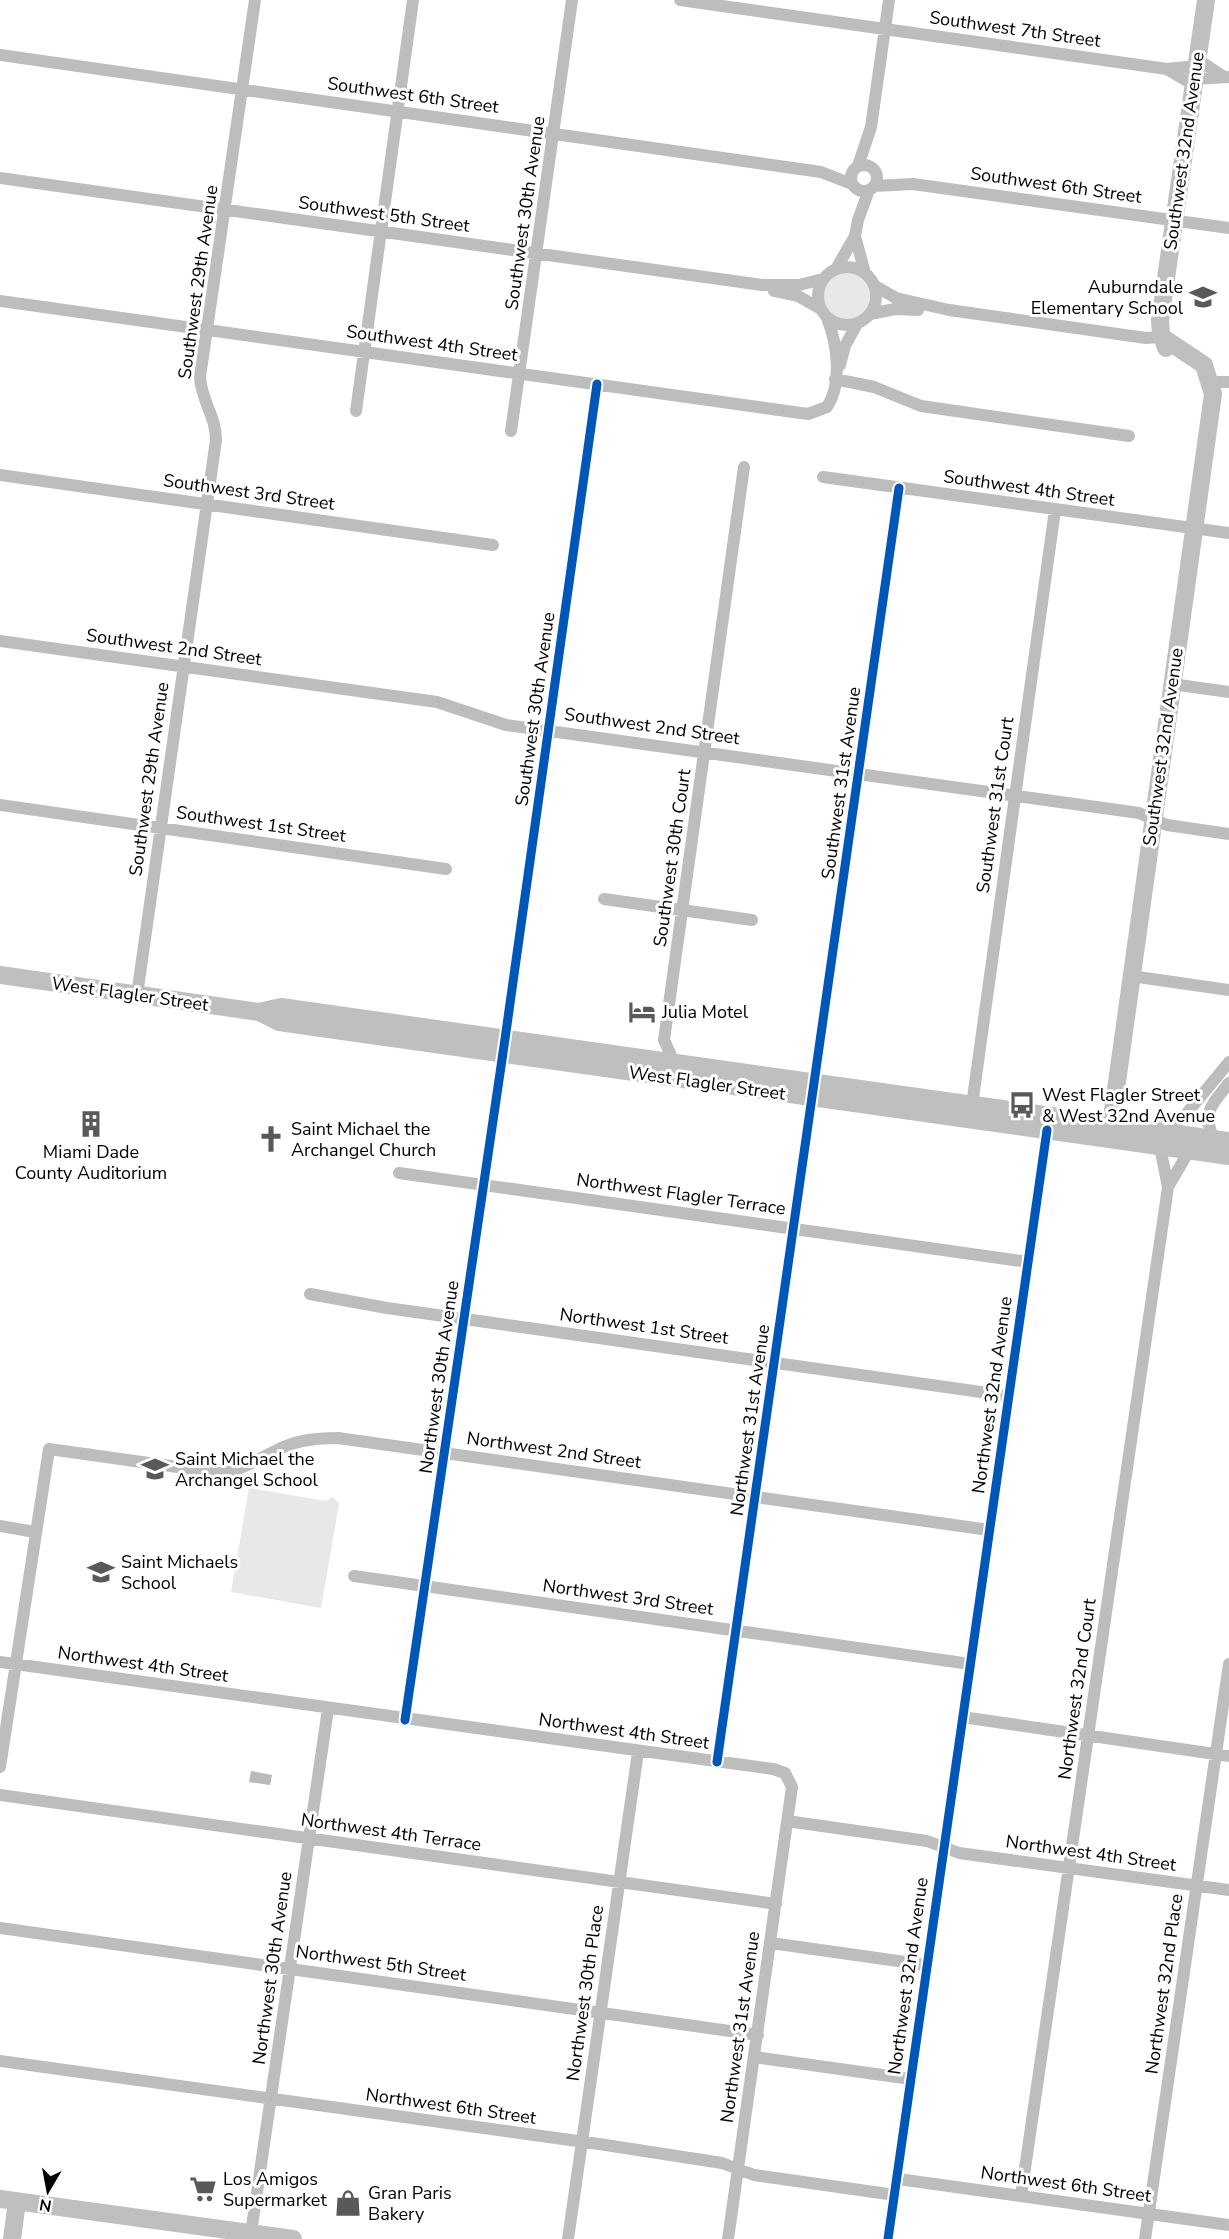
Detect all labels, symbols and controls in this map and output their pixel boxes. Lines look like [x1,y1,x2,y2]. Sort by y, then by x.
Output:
street label: Southwest 7th Street [928,5,1103,53]
street label: Southwest 32nd Avenue [1158,50,1210,252]
street label: Southwest 6th Street [326,71,501,119]
street label: Southwest 30th Avenue [499,114,551,312]
street label: Southwest 6th Street [969,161,1144,209]
street label: Southwest 29th Avenue [172,183,224,381]
street label: Southwest 5th Street [297,190,472,238]
place label: Auburndale Elementary School [1031,275,1184,320]
school or university icon: Auburndale Elementary School [1188,282,1218,312]
street label: Southwest 4th Street [345,319,520,367]
street label: Southwest 4th Street [942,464,1117,512]
street label: Southwest 3rd Street [162,468,337,516]
street label: Southwest 30th Avenue [509,610,561,808]
street label: Southwest 2nd Street [85,623,264,671]
street label: Southwest 32nd Avenue [1137,646,1189,848]
street label: Southwest 29th Avenue [123,680,175,878]
street label: Southwest 31st Avenue [816,685,866,881]
street label: Southwest 2nd Street [563,702,742,750]
street label: Southwest 31st Court [971,715,1019,895]
street label: Southwest 30th Court [648,767,696,948]
street label: Southwest 1st Street [175,800,348,848]
street label: West Flagler Street [50,971,211,1017]
hotel icon: Julia Motel [627,997,657,1027]
place label: Julia Motel [661,1000,749,1024]
street label: West Flagler Street [627,1060,788,1106]
place label: West Flagler Street & West 32nd Avenue [1042,1083,1215,1128]
bus stop icon: West Flagler Street & West 32nd Avenue [1007,1090,1037,1120]
building icon: Miami Dade County Auditorium [76,1109,106,1139]
place label: Saint Michael the Archangel Church [291,1117,436,1162]
church icon: Saint Michael the Archangel Church [256,1124,286,1154]
place label: Miami Dade County Auditorium [15,1140,167,1185]
street label: Northwest Flagler Terrace [575,1167,787,1221]
street label: Northwest 30th Avenue [414,1279,464,1475]
street label: Northwest 32nd Avenue [966,1295,1018,1495]
street label: Northwest 1st Street [558,1302,731,1350]
street label: Northwest 31st Avenue [725,1323,775,1517]
street label: Northwest 2nd Street [465,1426,644,1474]
place label: Saint Michael the Archangel School [175,1447,318,1492]
school or university icon: Saint Michael the Archangel School [140,1454,170,1484]
place label: Saint Michaels School [121,1550,238,1595]
school or university icon: Saint Michaels School [86,1557,116,1587]
street label: Northwest 3rd Street [541,1573,716,1621]
street label: Northwest 32nd Court [1052,1596,1102,1781]
street label: Northwest 4th Street [56,1640,230,1688]
street label: Northwest 4th Street [537,1707,711,1755]
street label: Northwest 4th Terrace [299,1807,483,1857]
street label: Northwest 4th Street [1004,1829,1178,1877]
street label: Northwest 30th Avenue [247,1870,297,2066]
street label: Northwest 32nd Avenue [882,1876,934,2076]
street label: Northwest 32nd Place [1139,1892,1189,2076]
street label: Northwest 30th Place [561,1903,609,2083]
street label: Northwest 31st Avenue [715,1930,765,2124]
street label: Northwest 5th Street [294,1939,468,1987]
street label: Northwest 6th Street [364,2082,538,2130]
street label: Northwest 6th Street [979,2160,1153,2208]
north arrow [18,2161,78,2221]
place label: Los Amigos Supermarket [223,2167,327,2212]
supermarket icon: Los Amigos Supermarket [188,2174,218,2204]
place label: Gran Paris Bakery [368,2181,452,2226]
shop icon: Gran Paris Bakery [333,2188,363,2218]
text: N [38,2193,53,2217]

